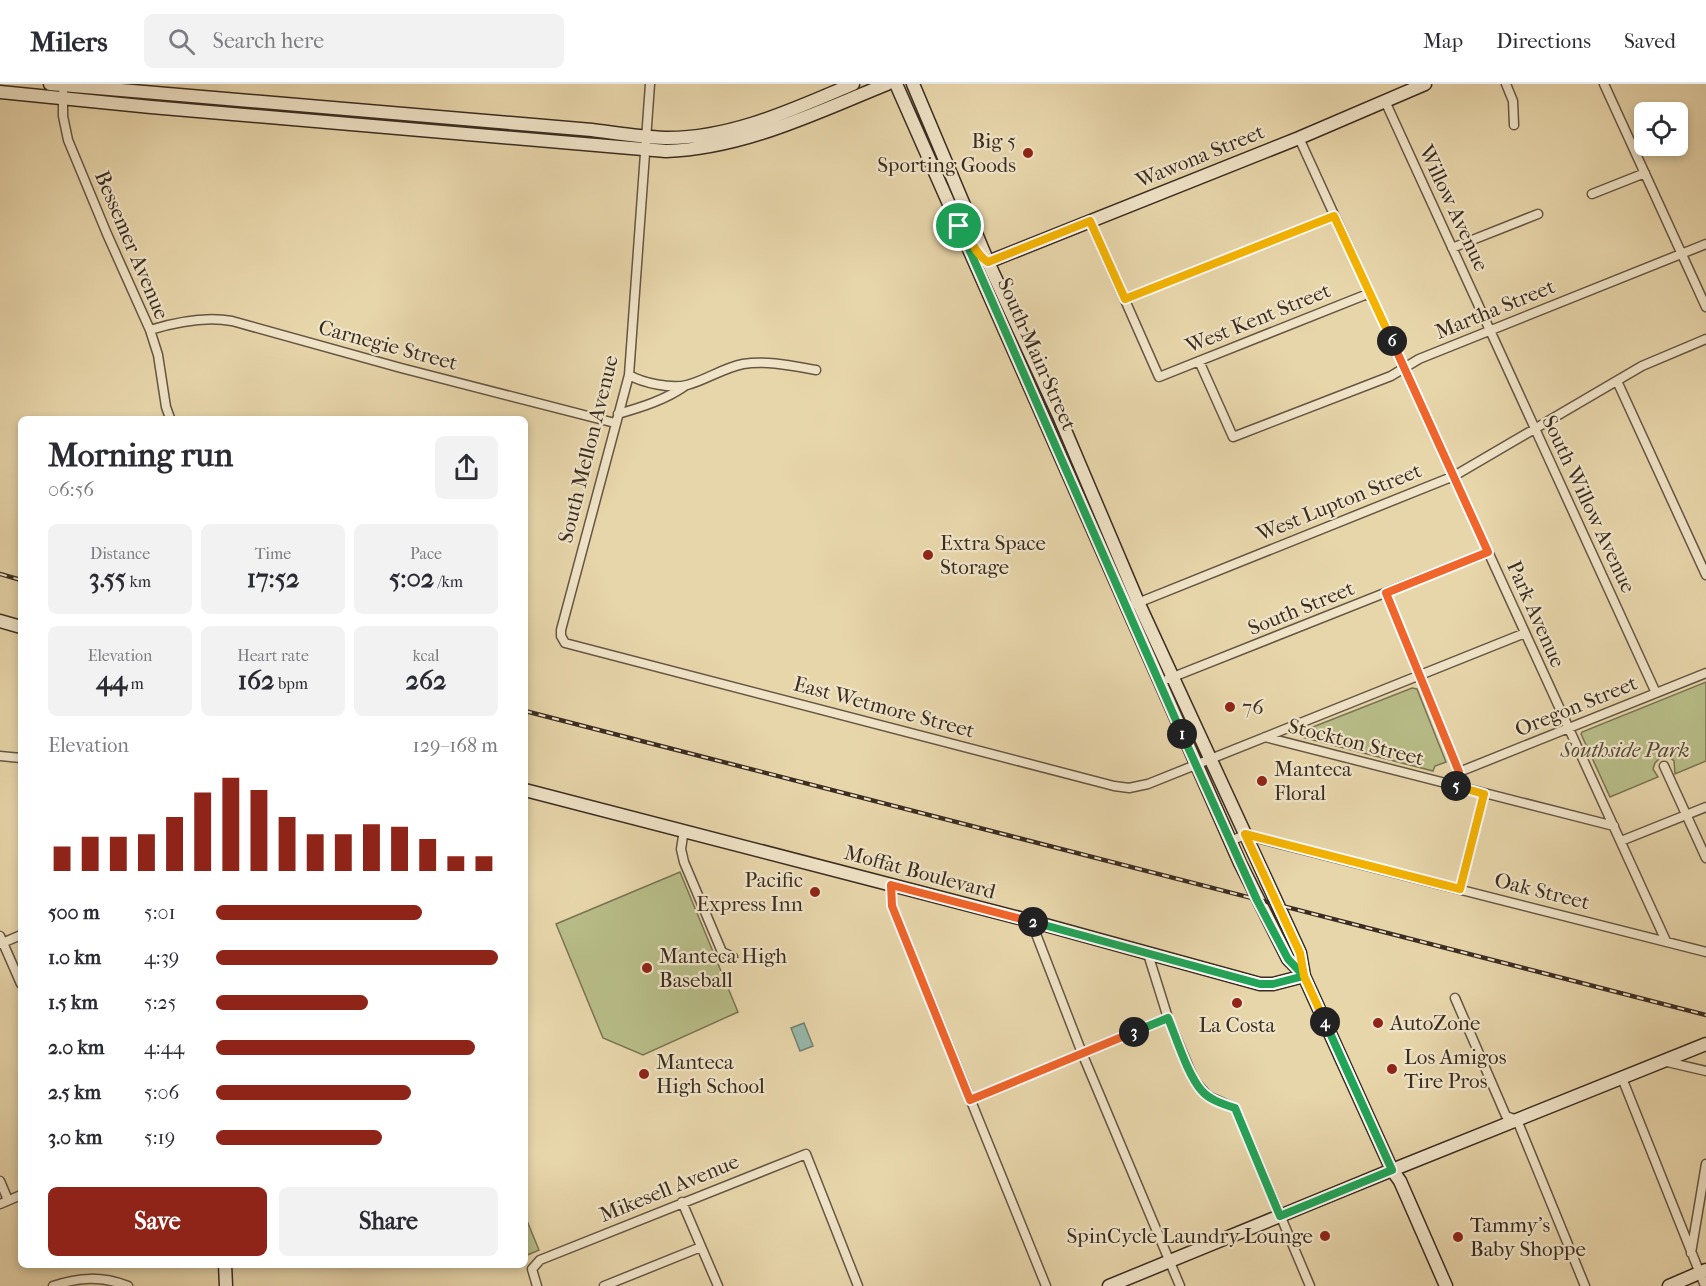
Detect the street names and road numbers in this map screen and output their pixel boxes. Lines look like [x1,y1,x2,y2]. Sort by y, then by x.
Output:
street label: Wawona Street [1132,119,1268,193]
street label: Willow Avenue [1414,140,1494,275]
street label: Bessemer Avenue [90,167,174,323]
street label: South Main Street [993,274,1082,434]
street label: Martha Street [1432,274,1559,344]
street label: West Kent Street [1181,278,1334,358]
street label: Carnegie Street [316,315,461,375]
street label: South Mellon Avenue [553,353,623,545]
street label: South Willow Avenue [1537,411,1641,597]
street label: West Lupton Street [1252,458,1425,546]
street label: Park Avenue [1502,557,1570,671]
street label: South Street [1244,576,1358,640]
street label: Oregon Street [1511,670,1641,741]
street label: East Wetmore Street [791,671,978,743]
street label: Stockton Street [1286,714,1427,771]
street label: Moffat Boulevard [842,840,999,904]
street label: Oak Street [1492,868,1592,915]
street label: Mikesell Avenue [596,1149,742,1227]

